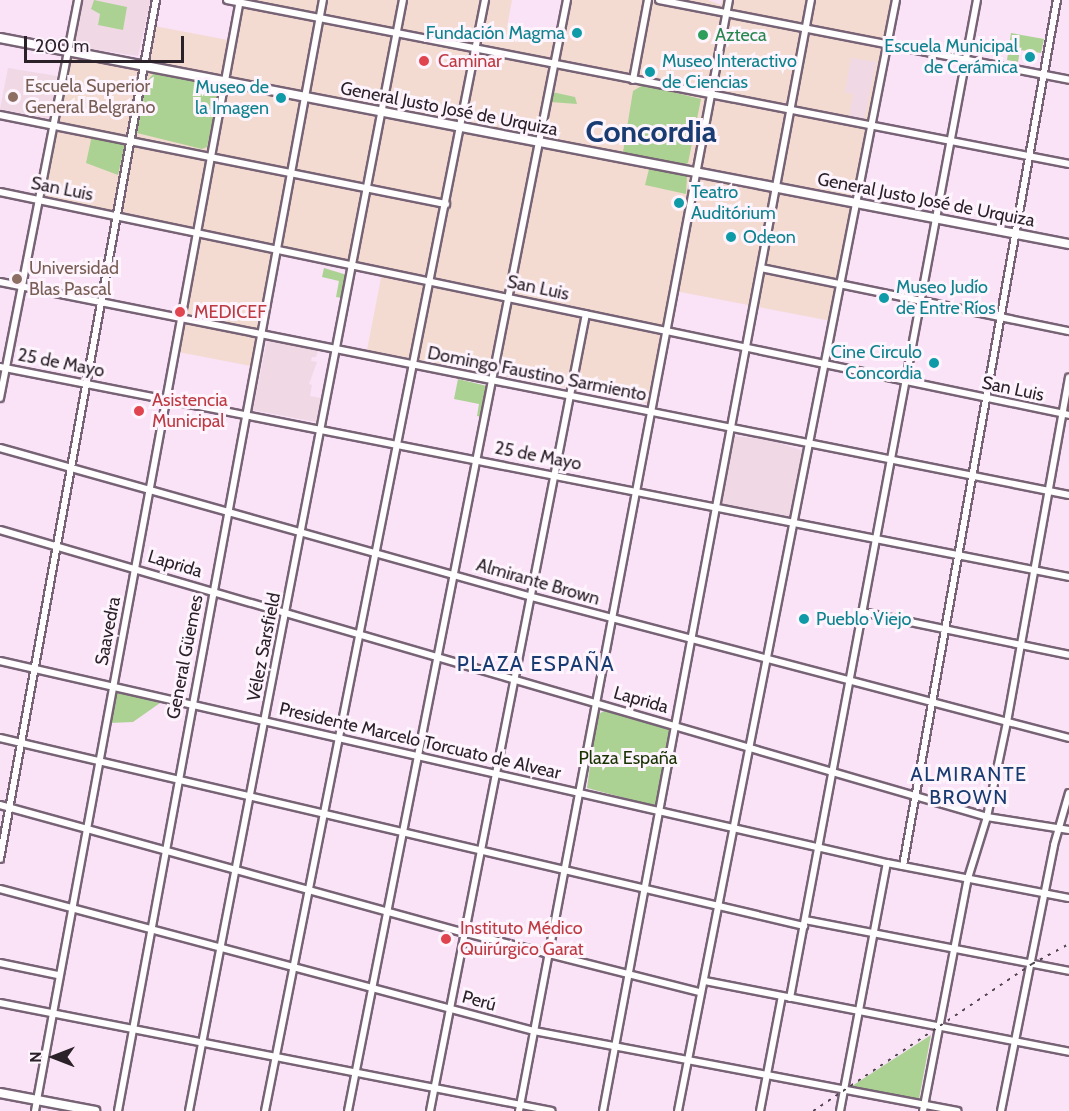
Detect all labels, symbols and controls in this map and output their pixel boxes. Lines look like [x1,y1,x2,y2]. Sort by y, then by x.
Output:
place label: Fundación Magma [426,22,565,44]
scale bar [27,24,188,62]
place label: Azteca [715,24,767,46]
marker: Fundación Magma [570,26,584,40]
marker: Azteca [696,28,710,42]
text: 200 m [35,35,89,57]
place label: Escuela Municipal de Cerámica [884,36,1018,78]
place label: Caminar [438,50,502,72]
marker: Escuela Municipal de Cerámica [1023,50,1037,64]
place label: Museo Interactivo de Ciencias [662,51,797,94]
marker: Caminar [415,52,433,70]
marker: Museo Interactivo de Ciencias [643,65,657,79]
place label: Escuela Superior General Belgrano [25,76,155,118]
place label: Museo de la Imagen [195,77,269,119]
street label: General Justo José de Urquiza [338,77,560,141]
marker: Escuela Superior General Belgrano [6,90,20,104]
marker: Museo de la Imagen [274,91,288,105]
district label: Concordia [585,114,717,150]
street label: General Justo José de Urquiza [815,168,1037,232]
street label: San Luis [29,172,95,206]
place label: Teatro Auditórium [691,182,776,224]
marker: Teatro Auditórium [672,196,686,210]
place label: Odeon [743,226,796,248]
marker: Odeon [724,230,738,244]
place label: Universidad Blas Pascal [29,258,119,300]
street label: San Luis [505,271,571,305]
marker: Universidad Blas Pascal [10,272,24,286]
place label: Museo Judío de Entre Ríos [896,277,996,320]
marker: Museo Judío de Entre Ríos [877,291,891,305]
place label: MEDICEF [194,301,267,323]
marker: MEDICEF [171,303,189,321]
street label: Domingo Faustino Sarmiento [426,342,648,406]
place label: Cine Circulo Concordia [831,342,922,385]
street label: 25 de Mayo [16,344,106,382]
marker: Cine Circulo Concordia [927,356,941,370]
street label: San Luis [980,372,1046,406]
place label: Asistencia Municipal [152,390,228,432]
marker: Asistencia Municipal [130,402,148,420]
street label: 25 de Mayo [493,437,583,475]
street label: Laprida [145,546,205,582]
street label: Almirante Brown [474,554,602,610]
street label: Vélez Sarsfield [243,591,285,703]
street label: General Güemes [162,593,208,721]
street label: Saavedra [91,595,125,667]
place label: Pueblo Viejo [816,608,911,630]
marker: Pueblo Viejo [797,612,811,626]
district label: PLAZA ESPAÑA [457,651,615,677]
street label: Laprida [611,682,671,718]
street label: Presidente Marcelo Torcuato de Alvear [277,698,563,784]
park label: Plaza España [579,747,677,769]
district label: ALMIRANTE BROWN [910,763,1028,810]
place label: Instituto Médico Quirúrgico Garat [460,918,584,960]
marker: Instituto Médico Quirúrgico Garat [437,930,455,948]
street label: Perú [460,986,498,1016]
north arrow [24,1027,84,1087]
text: N [26,1051,45,1063]

